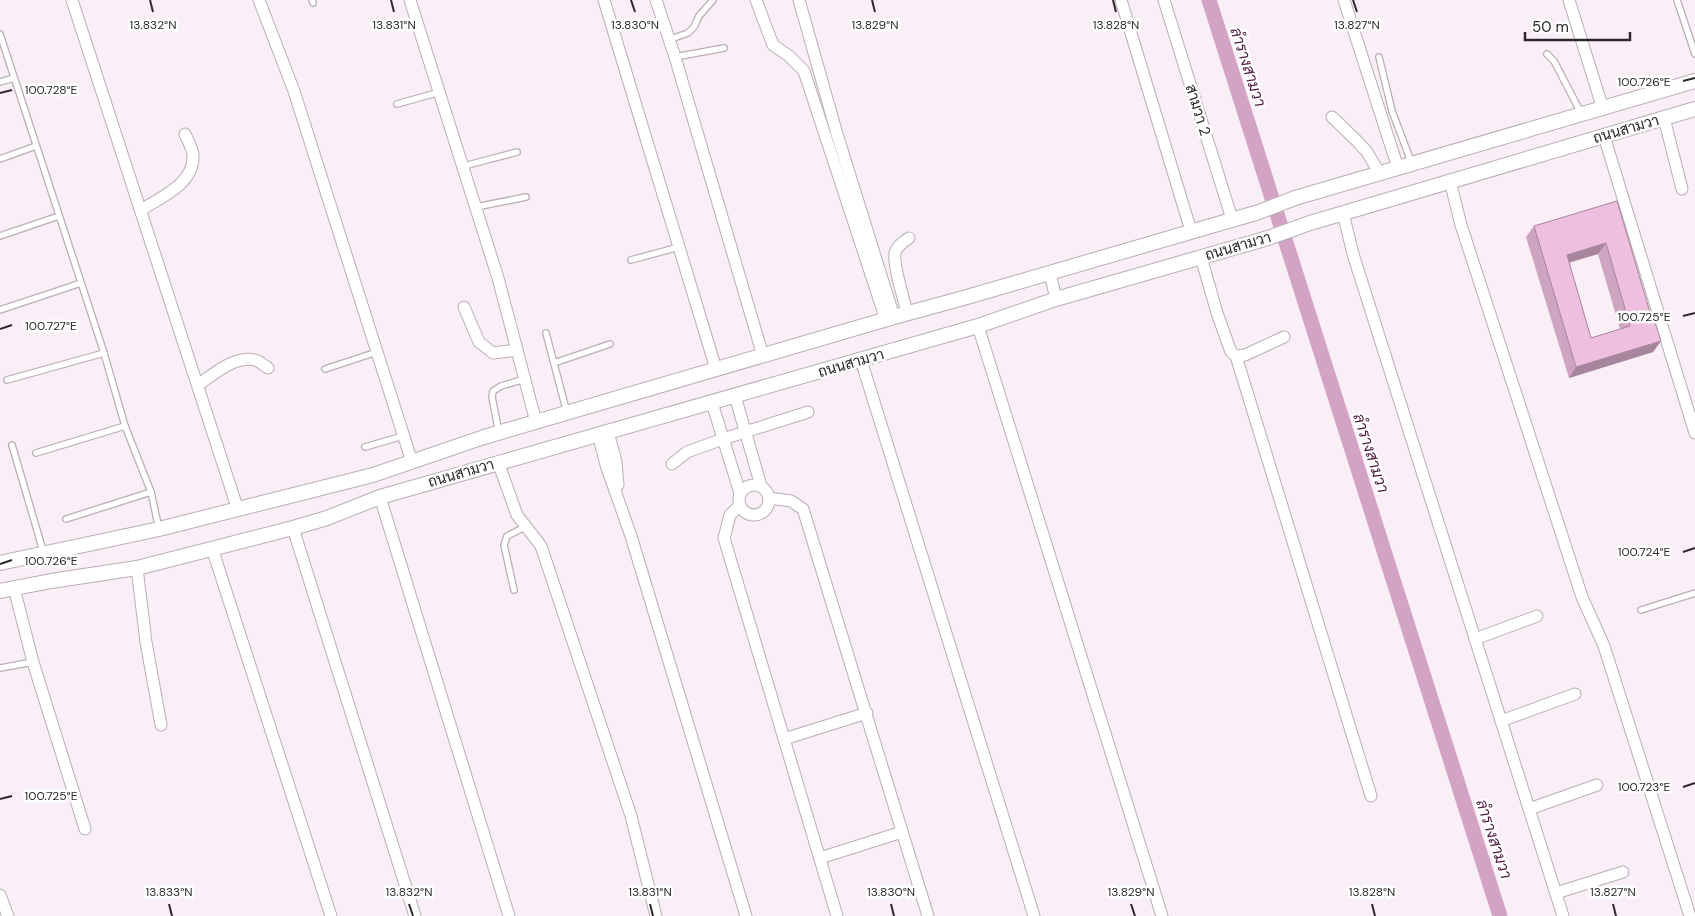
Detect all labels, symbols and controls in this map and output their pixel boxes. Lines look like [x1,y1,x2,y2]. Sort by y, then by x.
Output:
scale bar [1525,10,1630,42]
text: 13.832°N [130,17,176,33]
text: 13.831°N [372,17,416,33]
text: 13.830°N [611,17,659,33]
text: 13.829°N [851,17,899,33]
text: 13.828°N [1093,17,1139,33]
text: 13.827°N [1334,17,1380,33]
text: 50 m [1532,17,1569,37]
water label: ลำรางสามวา [1225,24,1271,110]
text: 100.726°E [1617,74,1671,90]
text: 100.728°E [25,82,78,98]
street label: สามวา 2 [1181,82,1215,138]
street label: ถนนสามวา [1591,110,1661,148]
street label: ถนนสามวา [1203,227,1273,265]
text: 100.725°E [1618,309,1671,325]
text: 100.727°E [25,318,77,334]
street label: ถนนสามวา [816,344,886,382]
water label: ลำรางสามวา [1348,410,1394,496]
street label: ถนนสามวา [426,454,496,492]
text: 100.724°E [1618,544,1671,560]
text: 100.726°E [24,553,78,569]
text: 100.723°E [1618,779,1671,795]
text: 100.725°E [25,788,78,804]
water label: ลำรางสามวา [1471,796,1517,882]
text: 13.833°N [145,884,193,900]
text: 13.832°N [386,884,432,900]
text: 13.831°N [628,884,672,900]
text: 13.830°N [867,884,915,900]
text: 13.829°N [1107,884,1155,900]
text: 13.828°N [1349,884,1395,900]
text: 13.827°N [1590,884,1636,900]

